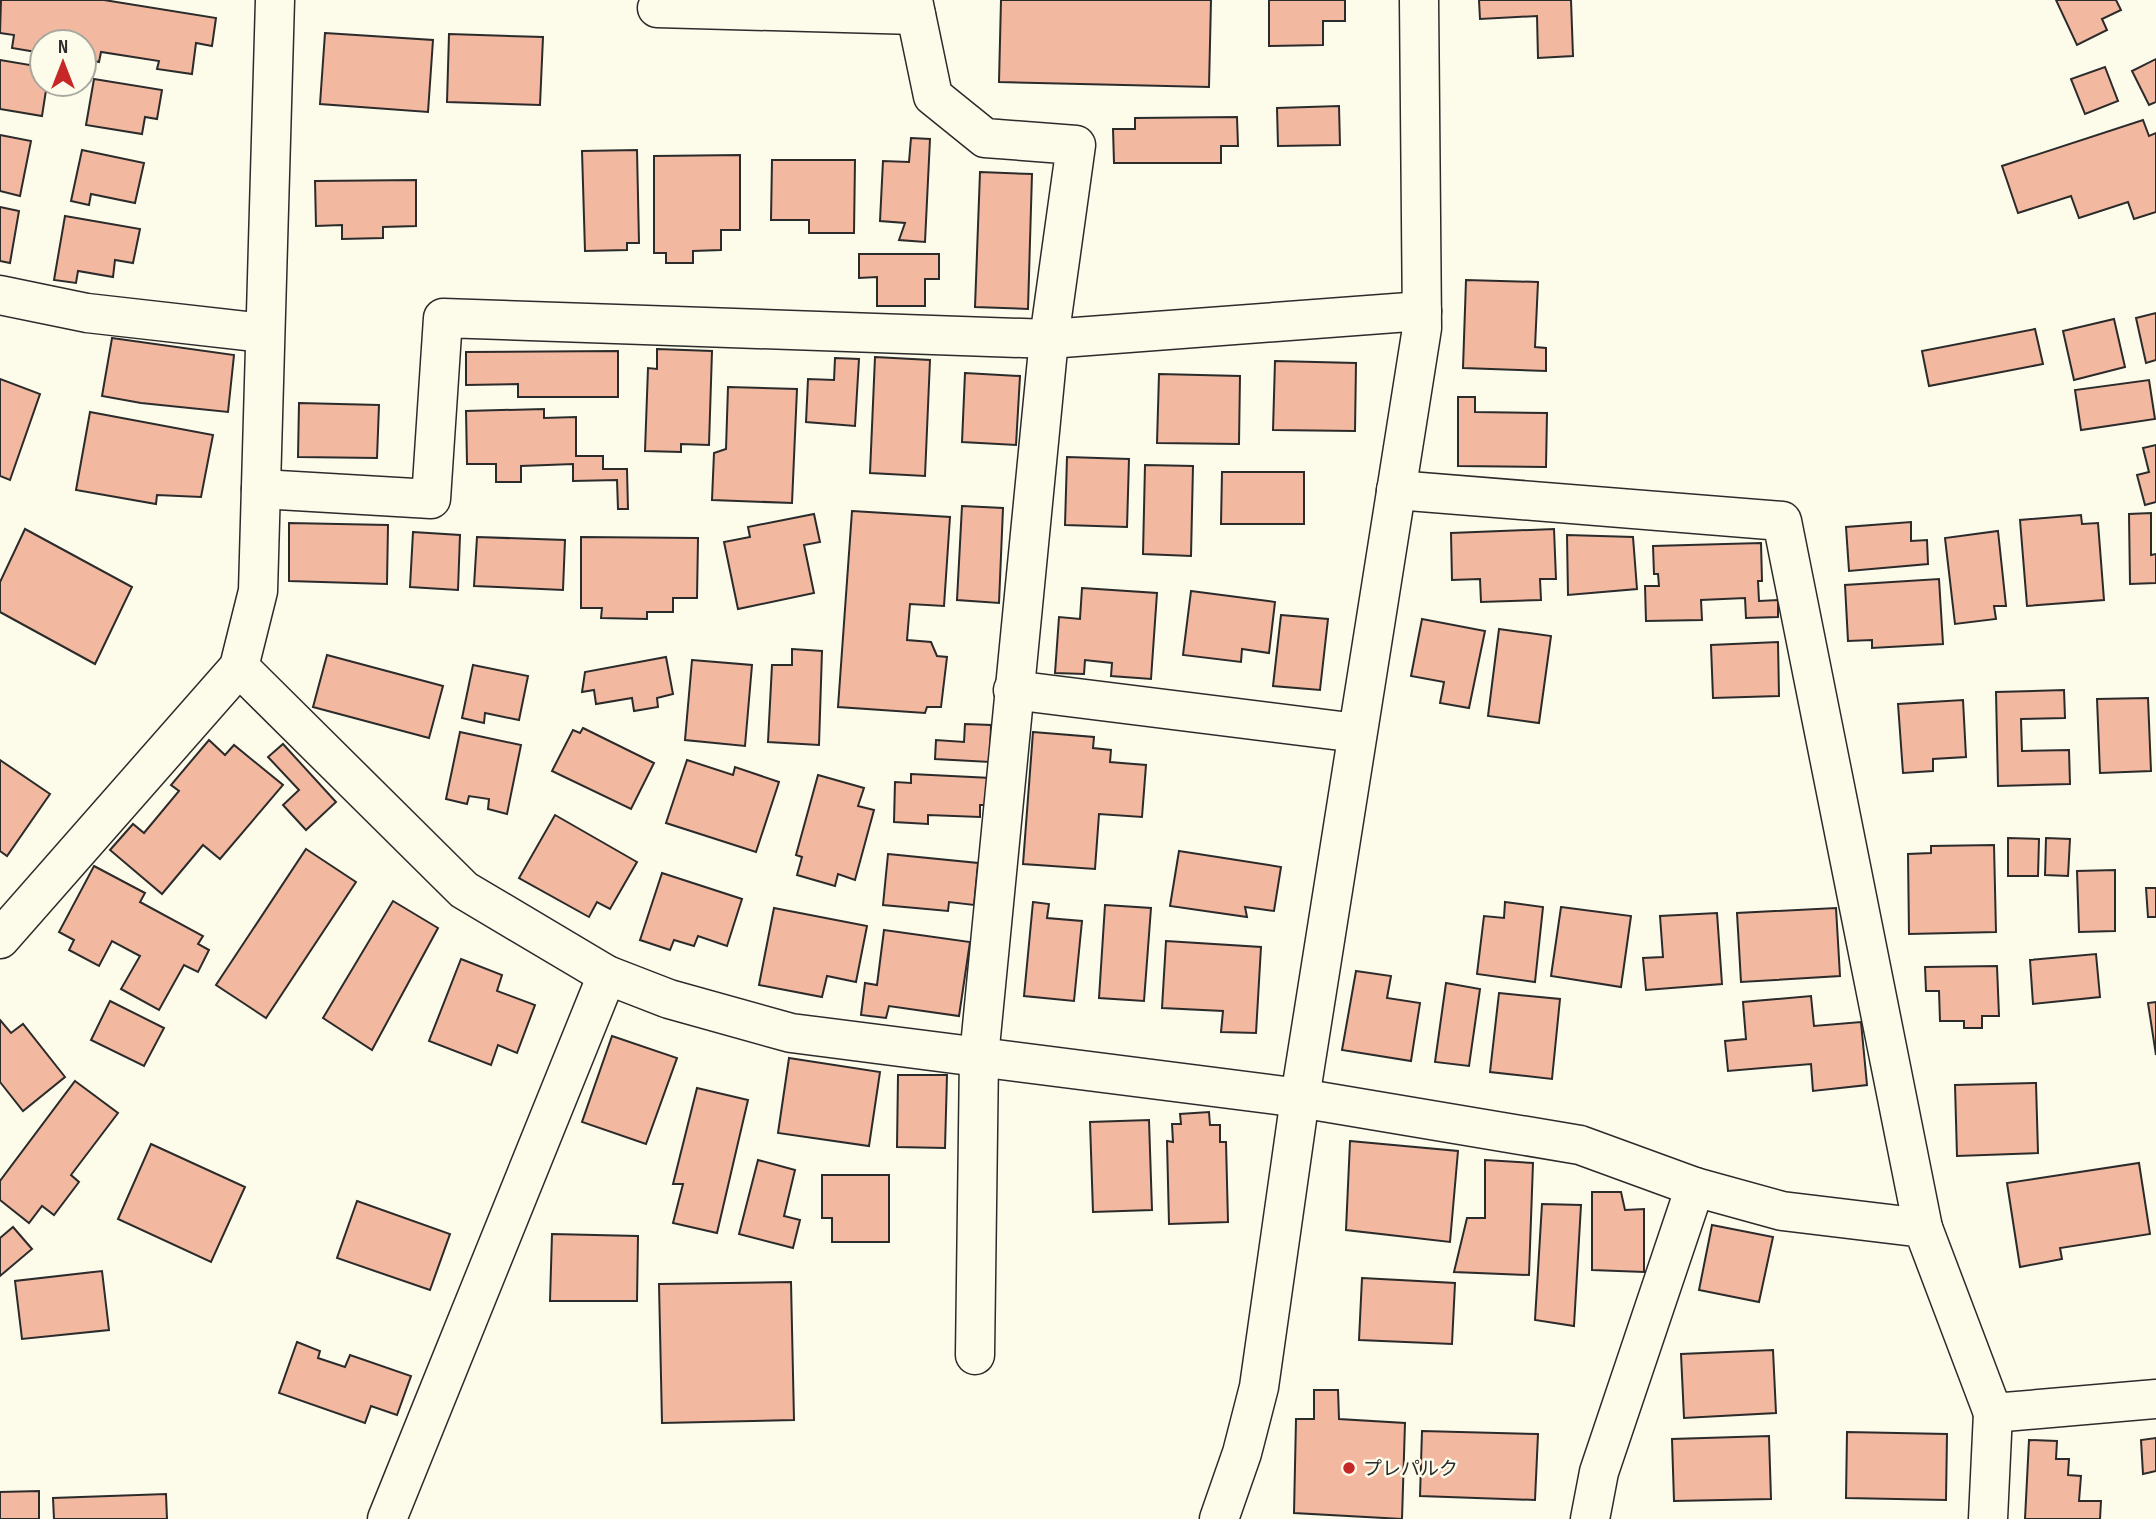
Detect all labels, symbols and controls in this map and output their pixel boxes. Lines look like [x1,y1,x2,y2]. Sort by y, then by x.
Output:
north arrow [28,28,98,98]
text: N [58,36,68,59]
place label: プレパルク [1363,1458,1458,1481]
marker: プレパルク [1341,1460,1357,1476]

